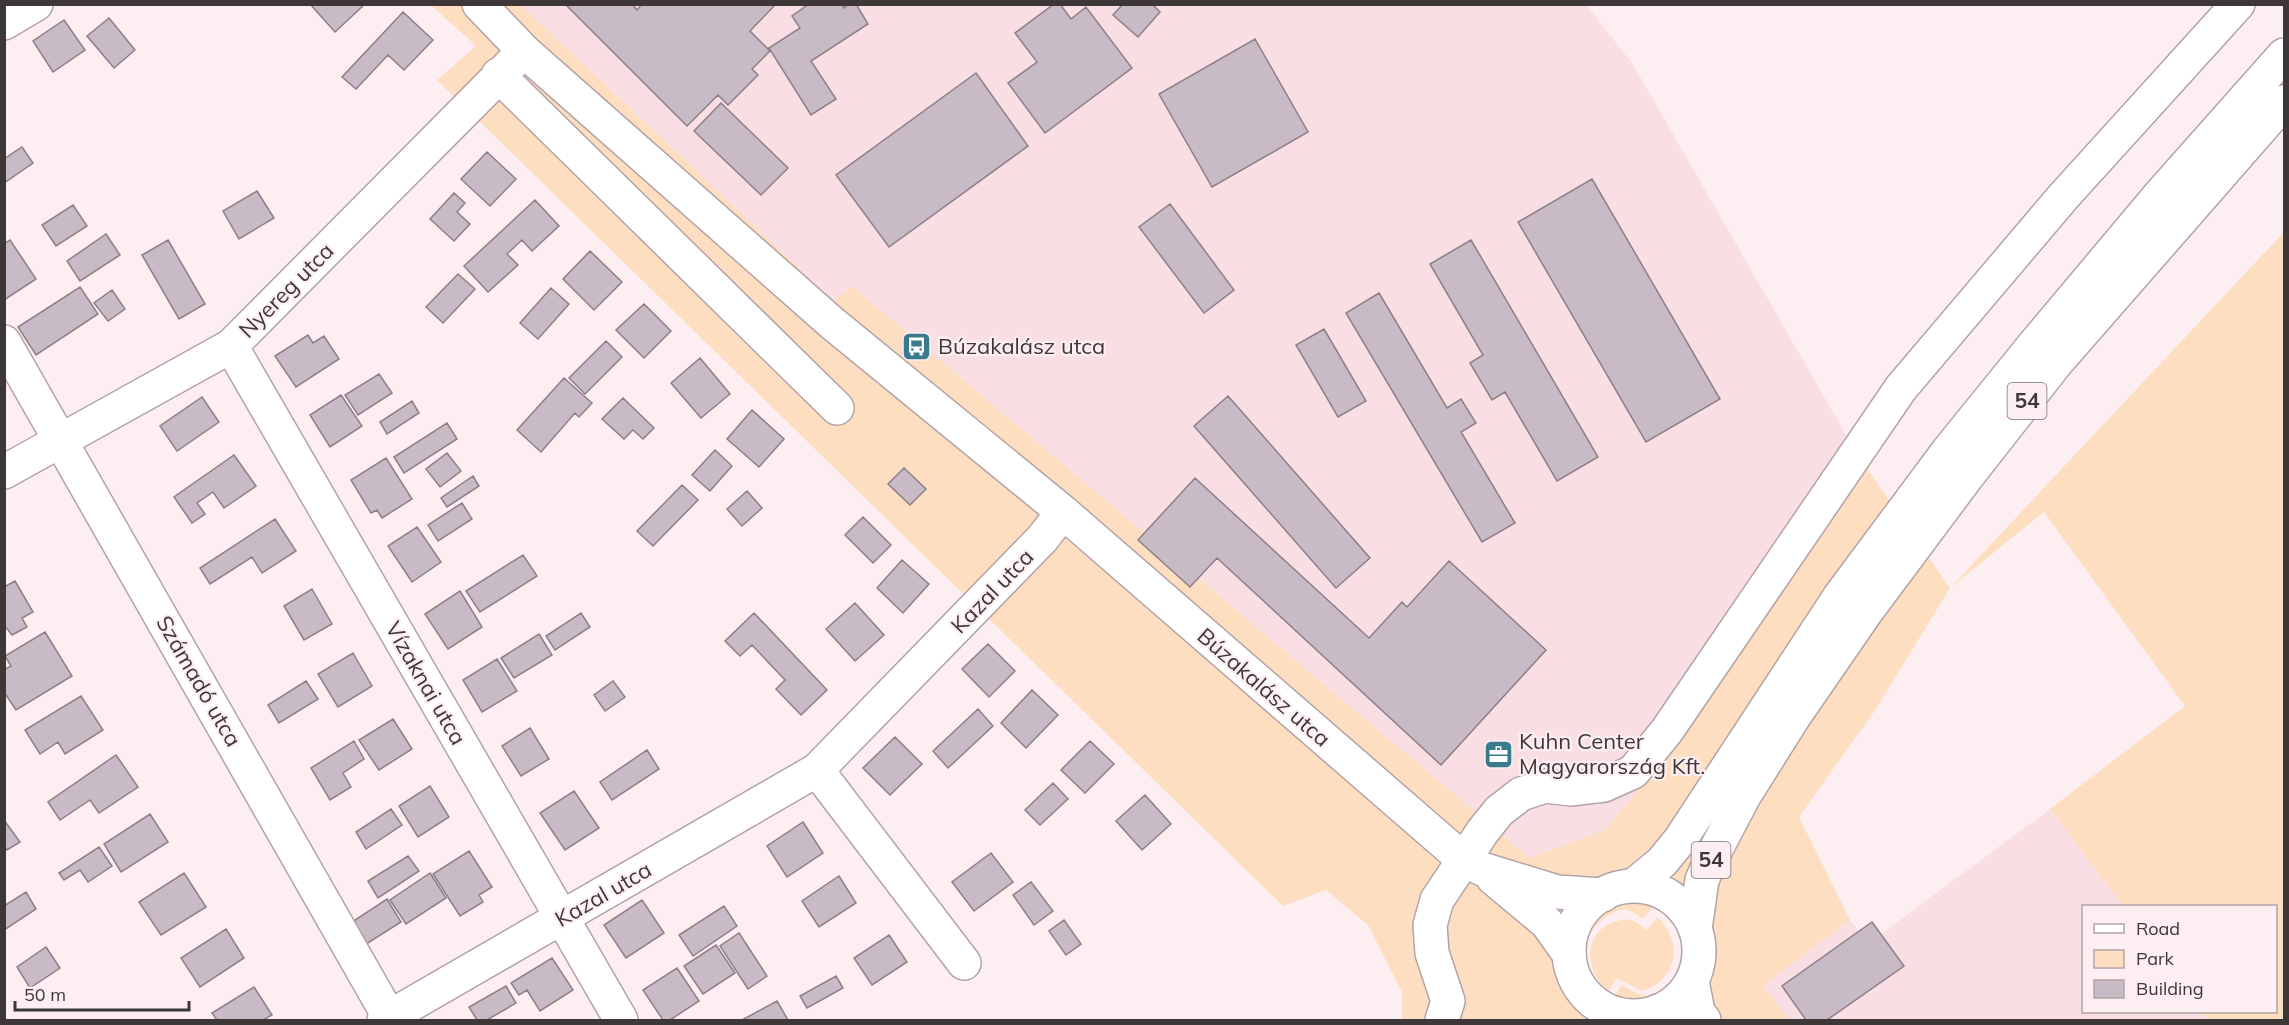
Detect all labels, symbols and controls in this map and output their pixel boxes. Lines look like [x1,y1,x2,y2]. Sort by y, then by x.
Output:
street label: Nyereg utca [233,237,339,343]
bus stop icon: Búzakalász utca [901,330,933,362]
place label: Búzakalász utca [938,332,1105,360]
road number: 54 [2008,383,2046,419]
street label: Kazal utca [945,543,1039,639]
street label: Számadó utca [150,611,248,751]
street label: Vízaknai utca [379,616,473,750]
street label: Búzakalász utca [1192,622,1336,752]
place label: Kuhn Center Magyarország Kft. [1519,727,1705,780]
office icon: Kuhn Center Magyarország Kft. [1482,738,1514,770]
road number: 54 [1692,842,1730,878]
street label: Kazal utca [550,855,656,933]
legend [2082,905,2277,1013]
text: Road [2136,917,2180,940]
text: Park [2136,947,2175,970]
scale bar [15,974,189,1012]
text: Building [2136,977,2204,1000]
text: 50 m [24,983,66,1006]

